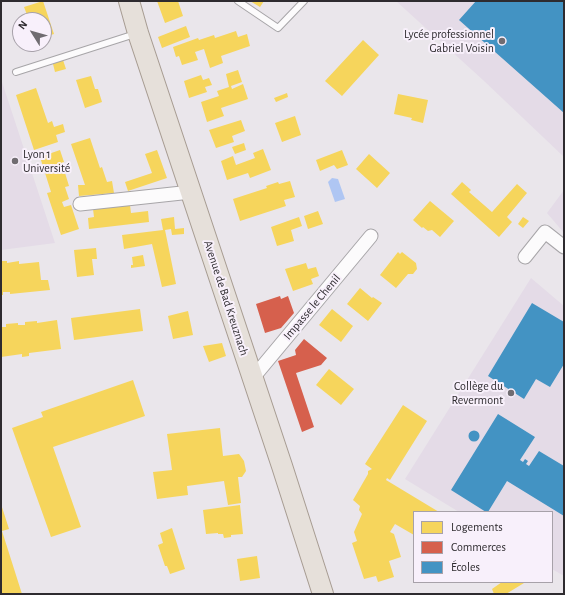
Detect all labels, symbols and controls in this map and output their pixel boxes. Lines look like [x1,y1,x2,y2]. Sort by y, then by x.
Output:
north arrow [12,12,52,52]
text: N [16,19,30,31]
place label: Lycée professionnel Gabriel Voisin [404,27,494,55]
marker: Lycée professionnel Gabriel Voisin [497,36,507,46]
place label: Lyon 1 Université [23,147,70,175]
marker: Lyon 1 Université [10,156,20,166]
street label: Avenue de Bad Kreuznach [201,239,251,357]
street label: Impasse le Chenil [280,271,344,343]
place label: Collège du Revermont [452,379,503,407]
marker: Collège du Revermont [506,388,516,398]
legend [413,511,553,583]
text: Logements [451,521,503,533]
text: Commerces [451,541,506,553]
text: Écoles [451,561,480,573]

